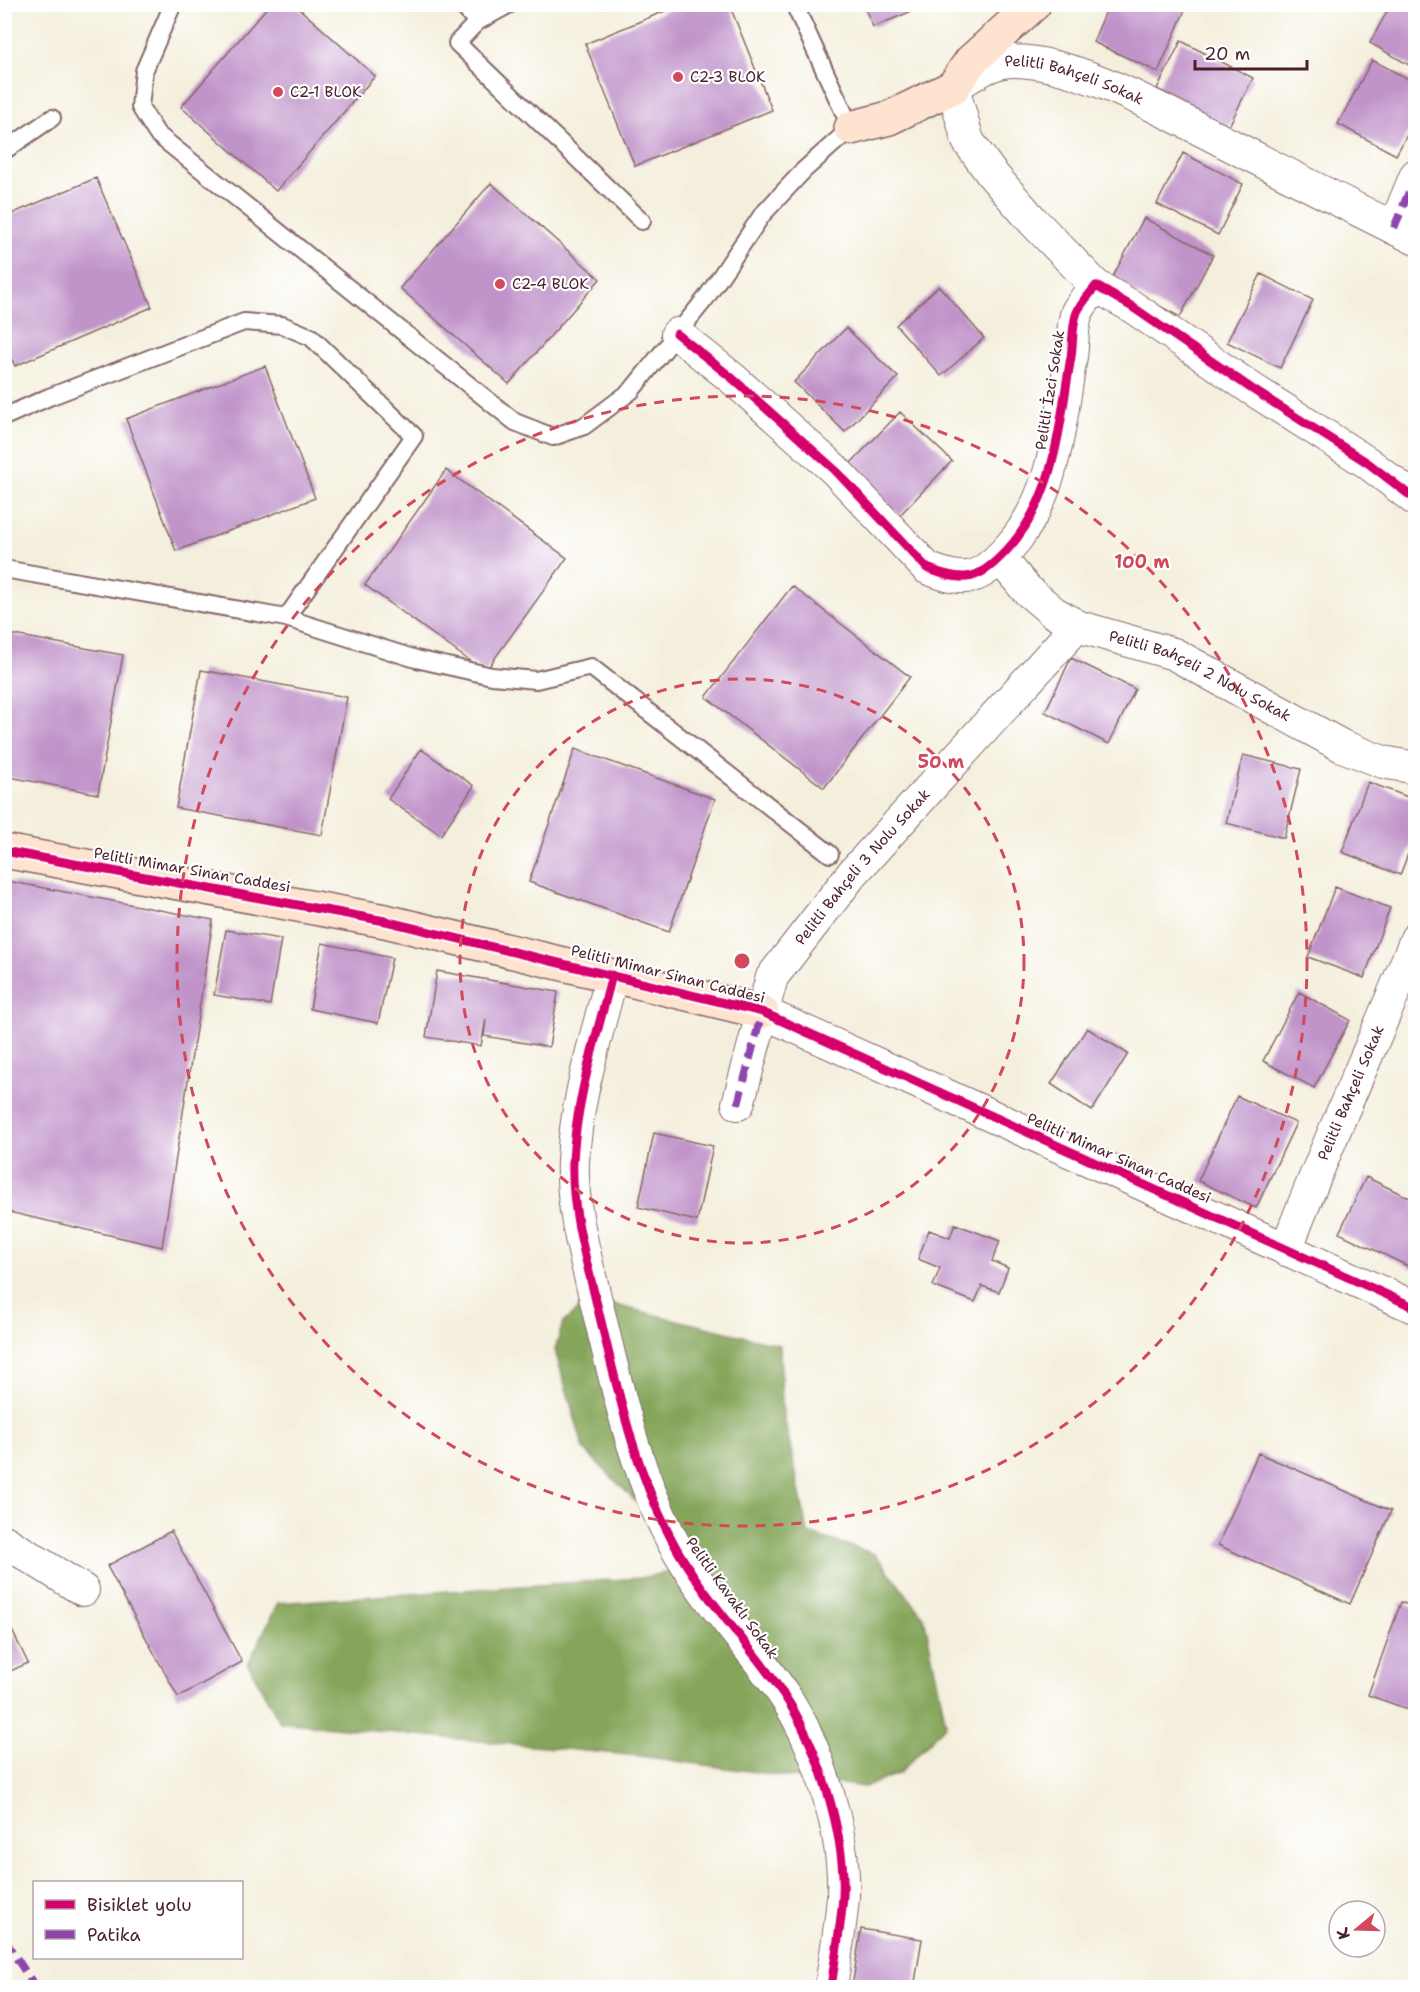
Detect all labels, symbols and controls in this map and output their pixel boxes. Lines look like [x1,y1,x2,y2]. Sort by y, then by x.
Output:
scale bar [1195,33,1308,71]
text: 20 m [1204,42,1250,66]
street label: Pelitli Bahçeli Sokak [1004,51,1147,109]
place label: C2-3 BLOK [690,67,766,87]
marker: C2-3 BLOK [671,70,685,84]
place label: C2-1 BLOK [290,82,362,102]
marker: C2-1 BLOK [271,85,285,99]
place label: C2-4 BLOK [512,274,589,294]
marker: C2-4 BLOK [493,277,507,291]
street label: Pelitli İzci Sokak [1031,329,1069,451]
text: 100 m [1114,550,1170,574]
street label: Pelitli Bahçeli 2 Nolu Sokak [1107,626,1294,726]
text: 50 m [918,750,965,774]
street label: Pelitli Bahçeli 3 Nolu Sokak [790,785,934,949]
street label: Pelitli Mimar Sinan Caddesi [92,843,292,897]
street label: Pelitli Mimar Sinan Caddesi [569,940,767,1008]
centre of rings [732,951,752,971]
street label: Pelitli Bahçeli Sokak [1313,1022,1389,1163]
street label: Pelitli Mimar Sinan Caddesi [1024,1108,1214,1208]
street label: Pelitli Kavaklı Sokak [681,1533,783,1663]
legend [33,1881,243,1959]
text: Bisiklet yolu [87,1893,192,1917]
north arrow [1327,1899,1387,1959]
text: Patika [87,1923,141,1947]
text: K [1332,1925,1355,1942]

